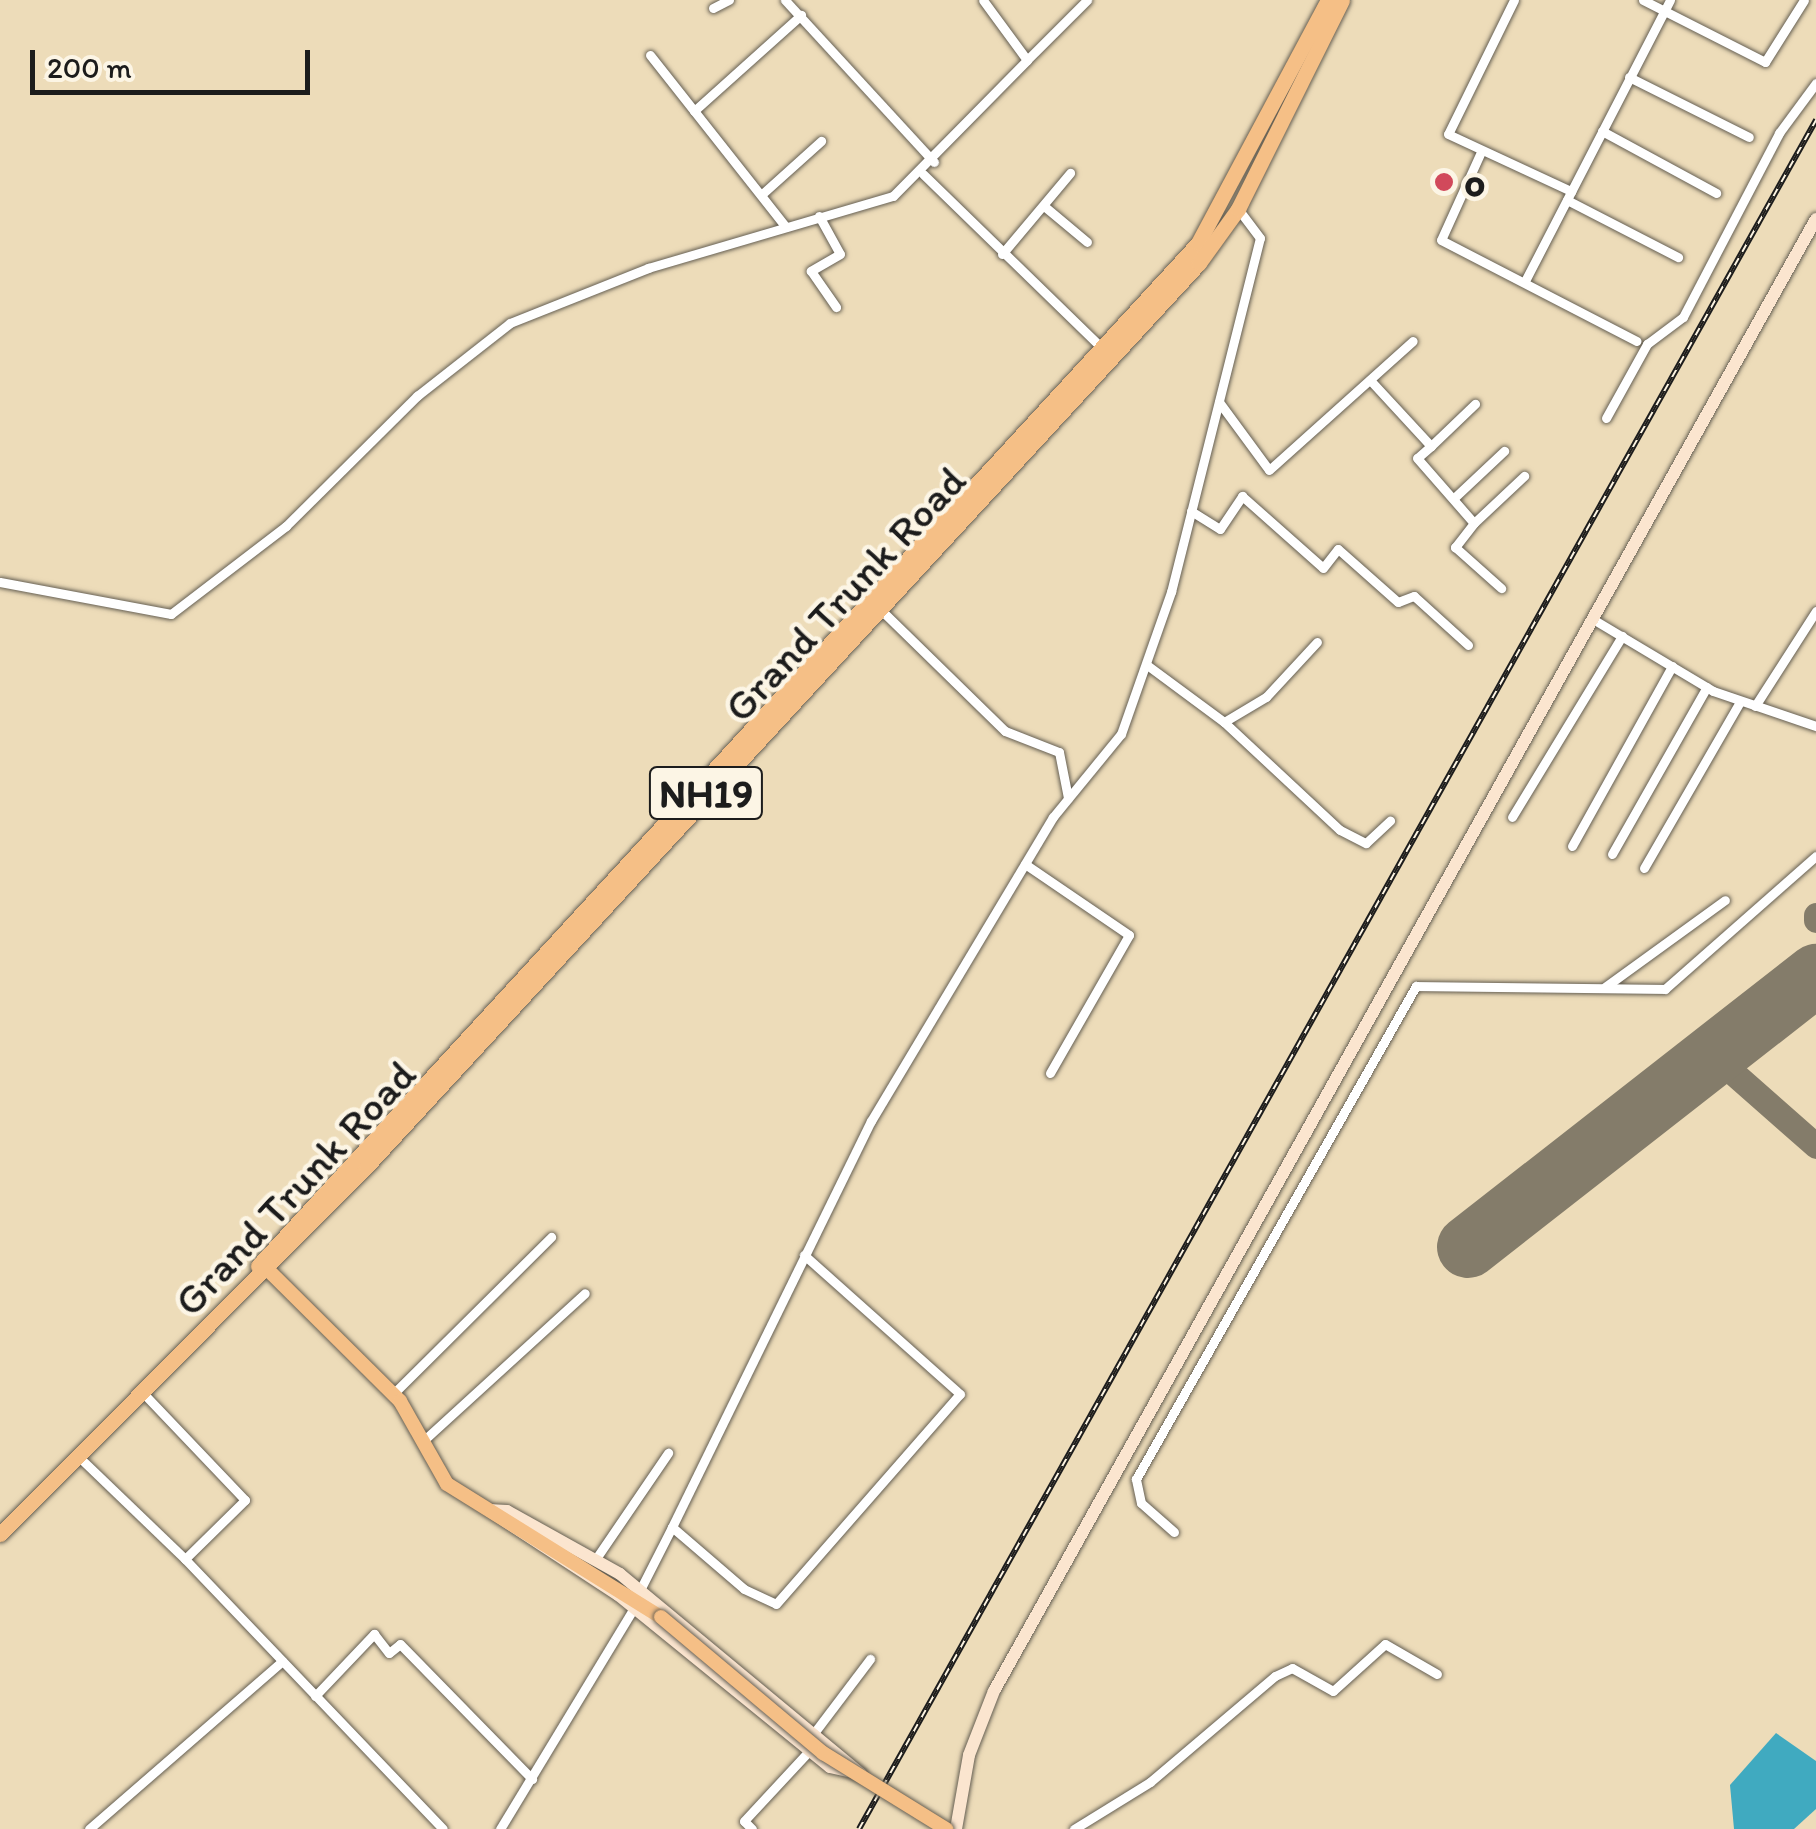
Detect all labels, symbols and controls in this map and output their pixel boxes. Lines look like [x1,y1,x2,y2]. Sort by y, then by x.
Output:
scale bar [35,30,315,92]
text: 200 m [47,49,132,86]
place label: o [1464,157,1486,207]
marker: o [1433,171,1455,193]
street label: Grand Trunk Road [715,457,975,731]
road number: NH19 [648,758,764,828]
street label: Grand Trunk Road [165,1051,425,1325]

